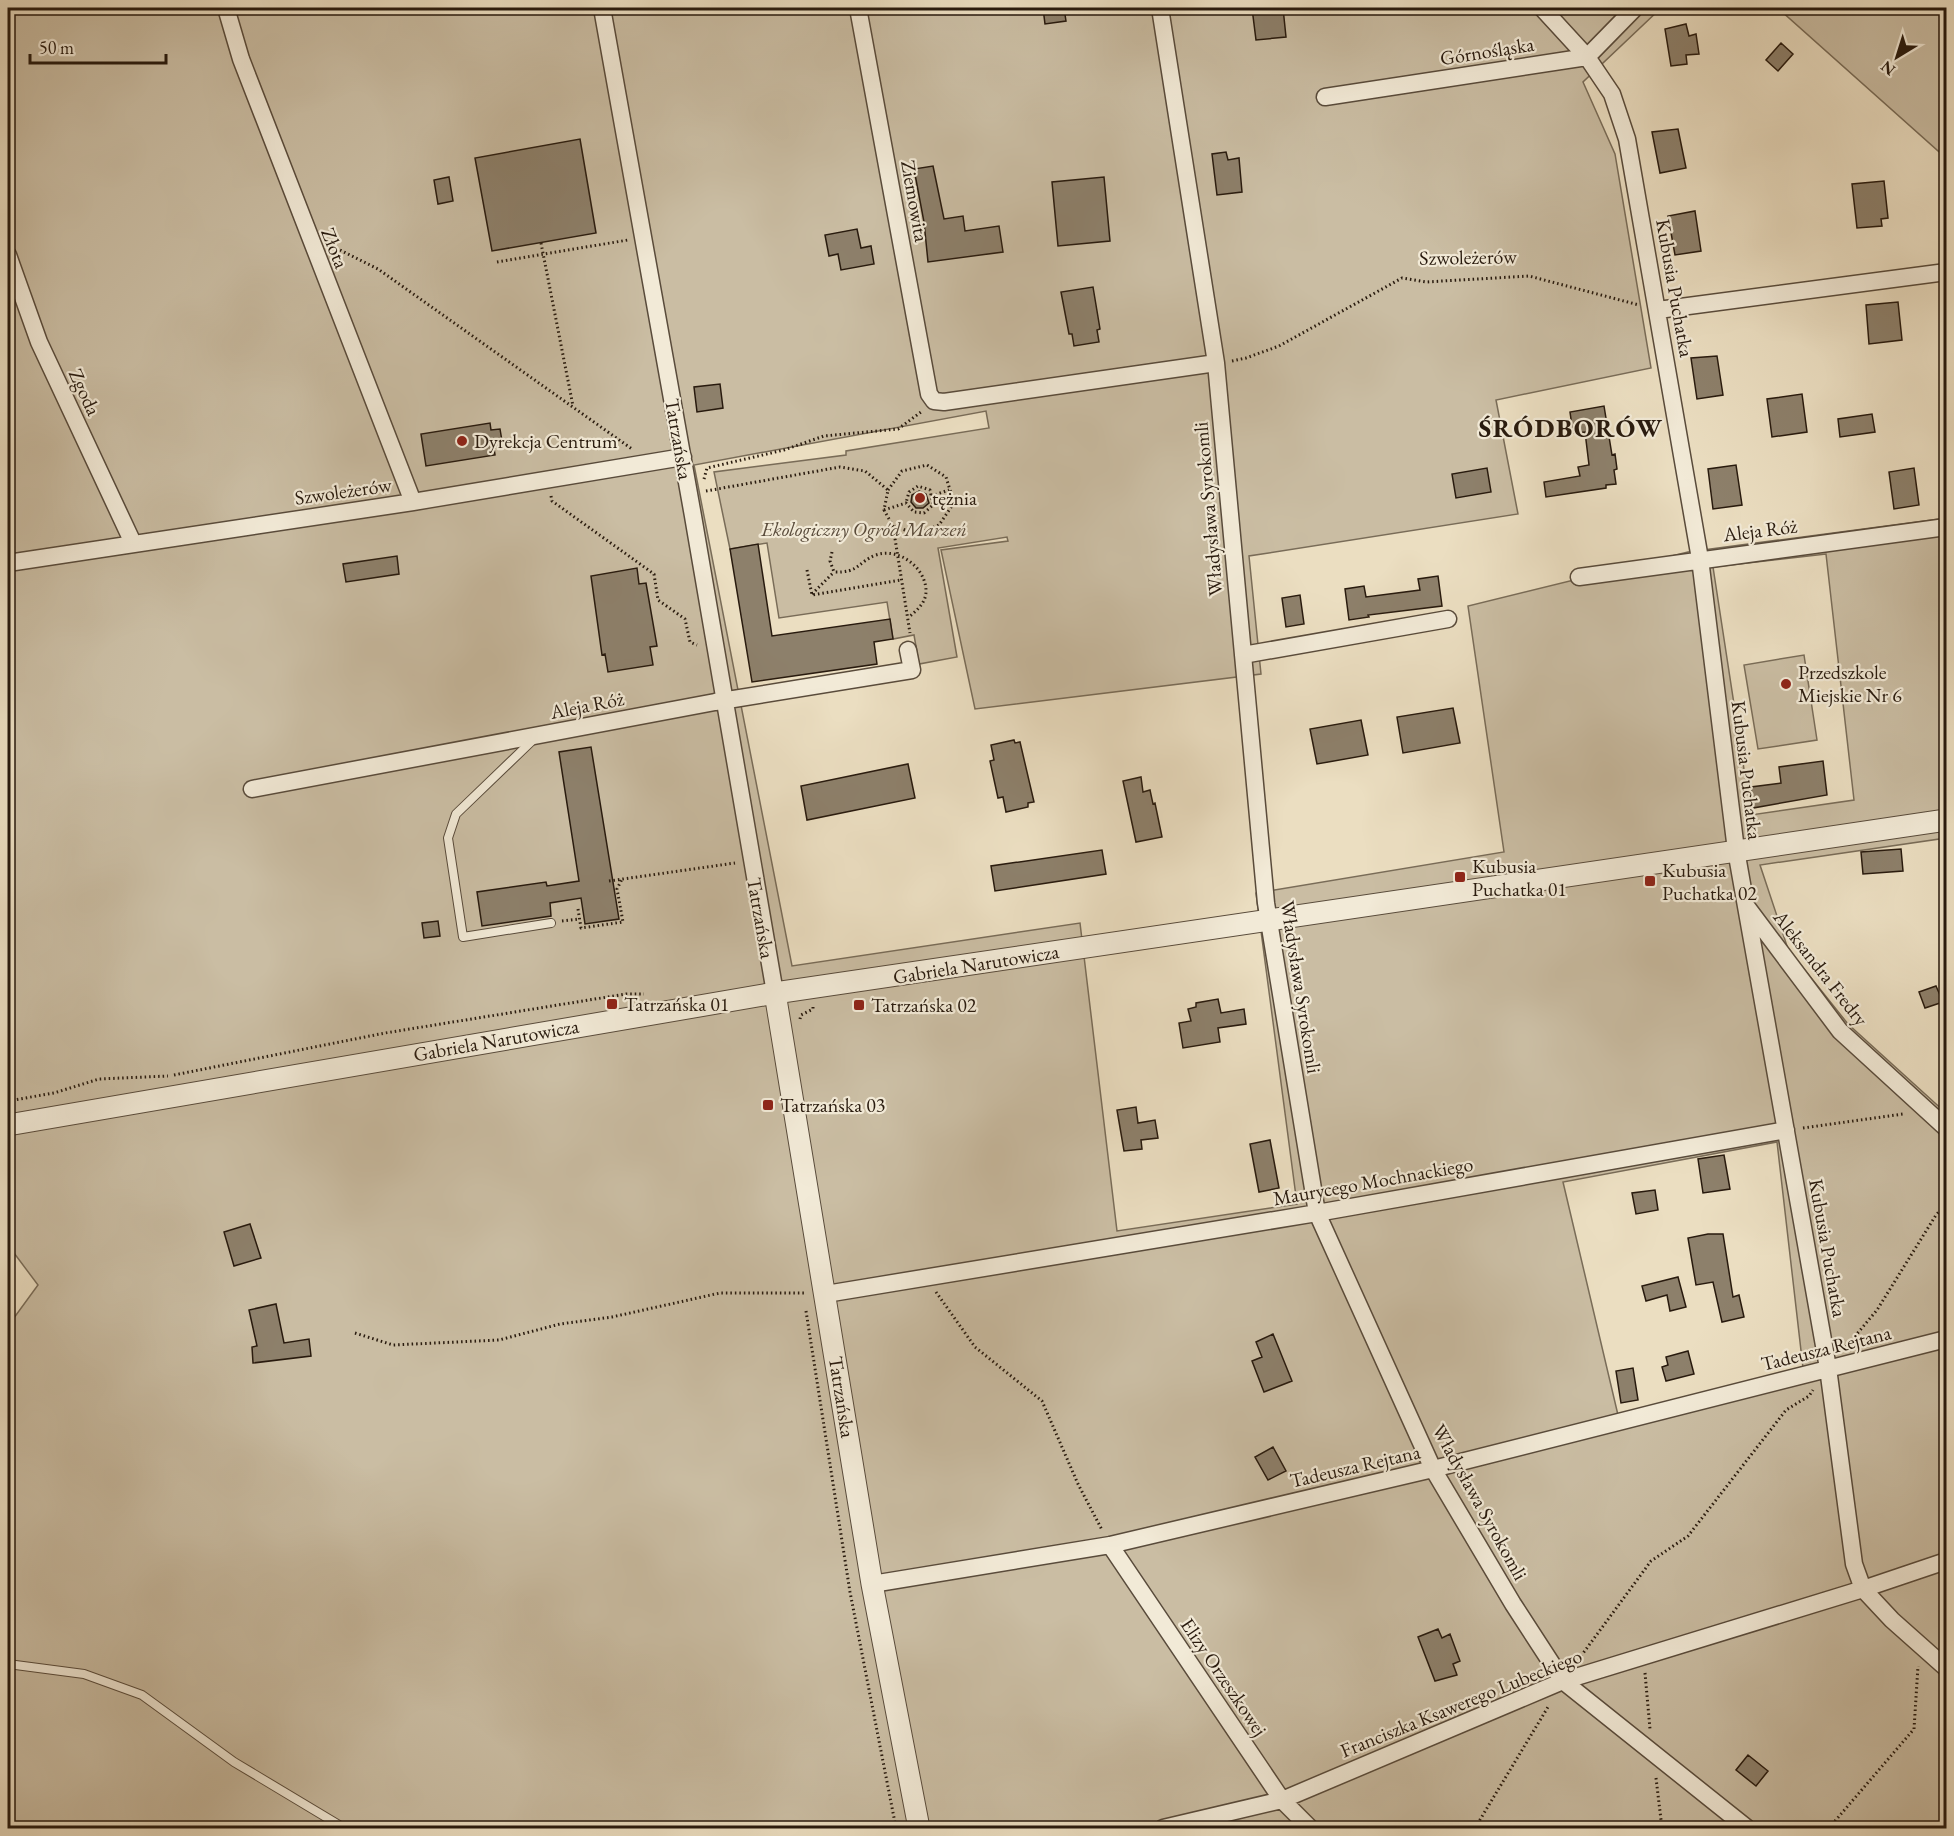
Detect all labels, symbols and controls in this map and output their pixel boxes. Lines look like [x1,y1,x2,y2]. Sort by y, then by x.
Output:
scale bar [30,27,166,65]
north arrow [1867,27,1927,87]
street label: Górnośląska [1438,31,1536,71]
text: 50 m [39,36,74,59]
text: N [1876,56,1900,81]
street label: Ziemowita [895,158,935,244]
street label: Kubusia Puchatka [1650,217,1700,359]
street label: Złota [315,224,355,272]
street label: Szwoleżerów [1419,243,1517,271]
street label: Zgoda [63,364,107,420]
street label: Tatrzańska [659,396,699,482]
district label: ŚRÓDBORÓW [1478,411,1664,445]
street label: Władysława Syrokomli [1187,421,1229,597]
place label: Dyrekcja Centrum [474,428,618,454]
marker: Dyrekcja Centrum [455,434,469,448]
street label: Szwoleżerów [293,471,393,511]
place label: tężnia [932,485,977,511]
marker: tężnia [913,491,927,505]
street label: Aleja Róż [1721,513,1799,548]
park label: Ekologiczny Ogród Marzeń [760,516,967,542]
place label: Przedszkole Miejskie Nr 6 [1798,659,1902,708]
marker: Przedszkole Miejskie Nr 6 [1779,677,1793,691]
street label: Aleja Róż [547,685,626,725]
street label: Kubusia Puchatka [1726,699,1768,841]
place label: Kubusia Puchatka 01 [1472,853,1567,902]
place label: Kubusia Puchatka 02 [1662,857,1757,906]
marker: Kubusia Puchatka 01 [1453,870,1467,884]
marker: Kubusia Puchatka 02 [1643,874,1657,888]
street label: Tatrzańska [741,875,781,961]
street label: Władysława Syrokomli [1274,899,1328,1075]
street label: Aleksandra Fredry [1767,904,1874,1031]
street label: Gabriela Narutowicza [891,938,1061,990]
place label: Tatrzańska 01 [624,991,729,1017]
place label: Tatrzańska 02 [871,992,977,1018]
marker: Tatrzańska 01 [605,997,619,1011]
marker: Tatrzańska 02 [852,998,866,1012]
street label: Gabriela Narutowicza [411,1013,581,1067]
place label: Tatrzańska 03 [780,1092,885,1118]
marker: Tatrzańska 03 [761,1098,775,1112]
street label: Maurycego Mochnackiego [1271,1151,1475,1211]
street label: Kubusia Puchatka [1803,1177,1853,1319]
street label: Tadeusza Rejtana [1758,1319,1894,1377]
street label: Tatrzańska [823,1354,861,1440]
street label: Władysława Syrokomli [1426,1419,1534,1585]
street label: Tadeusza Rejtana [1287,1438,1423,1494]
street label: Elizy Orzeszkowej [1175,1613,1273,1741]
street label: Franciszka Ksawerego Lubeckiego [1336,1642,1586,1763]

